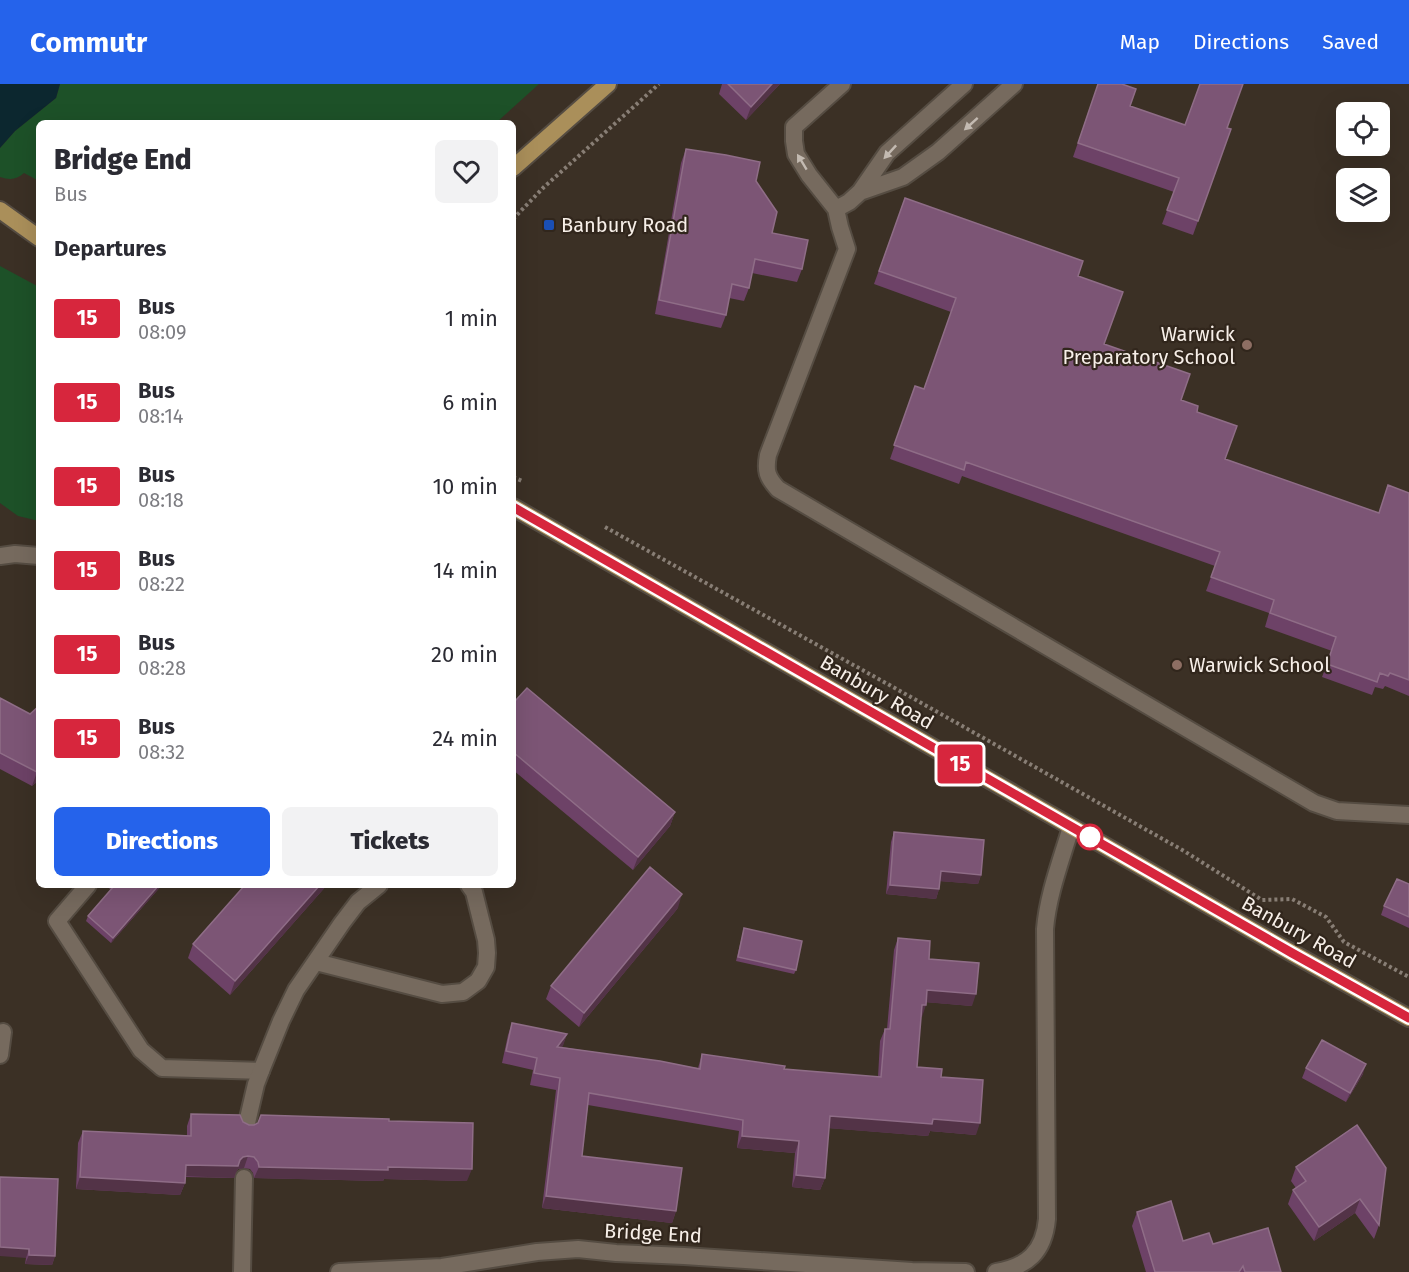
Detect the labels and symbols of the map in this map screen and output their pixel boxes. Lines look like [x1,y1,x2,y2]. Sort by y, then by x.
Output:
one-way arrow [964,117,979,130]
one-way arrow [884,144,897,159]
one-way arrow [797,154,807,171]
place label: Banbury Road [561,213,688,237]
marker: Banbury Road [542,218,556,232]
place label: Warwick Preparatory School [1062,322,1236,369]
marker: Warwick Preparatory School [1240,338,1254,352]
street label: Banbury Road [816,650,938,734]
place label: Warwick School [1189,653,1330,677]
marker: Warwick School [1170,658,1184,672]
line badge: 15 [933,744,987,784]
unlabelled marker [1077,824,1103,850]
street label: Banbury Road [1238,891,1360,973]
street label: Bridge End [603,1218,703,1248]

